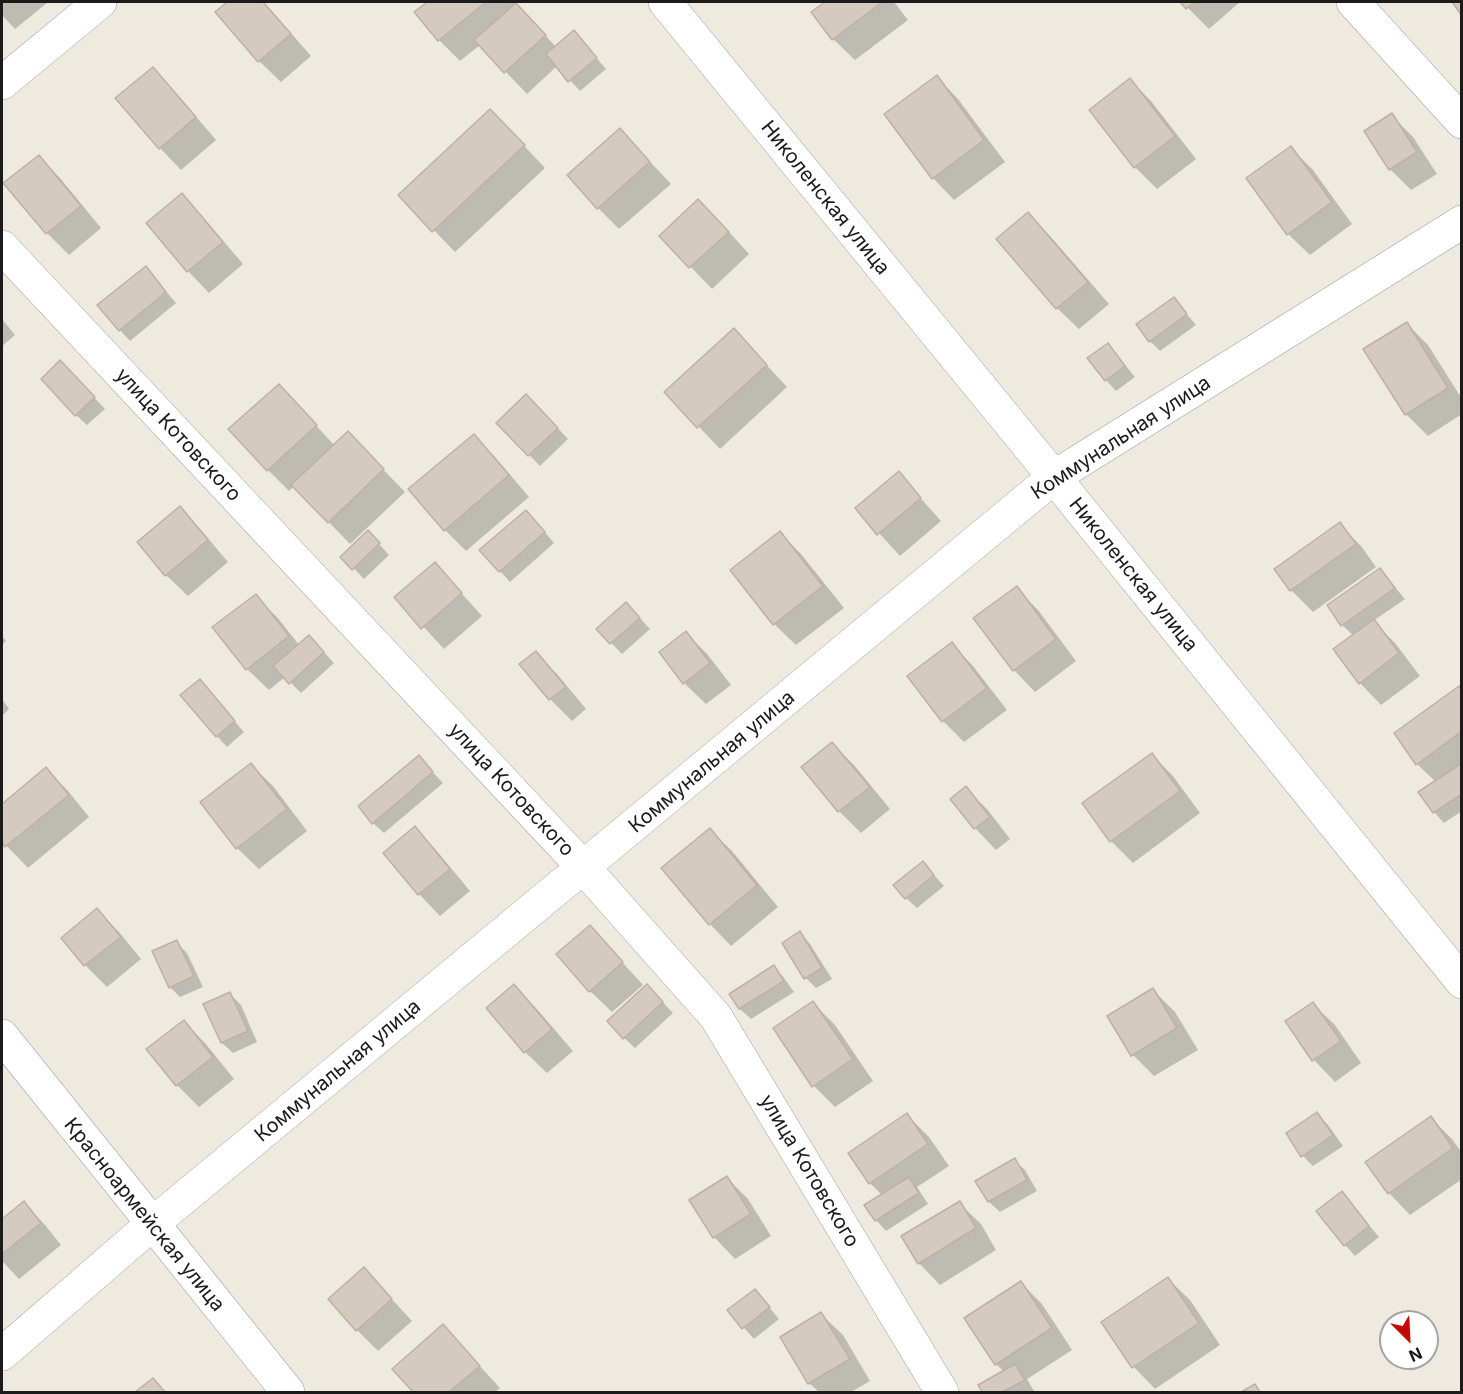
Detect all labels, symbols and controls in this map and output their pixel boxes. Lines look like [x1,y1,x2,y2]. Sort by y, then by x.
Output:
street label: Николенская улица [756,116,894,280]
street label: улица Котовского [110,363,246,507]
street label: Коммунальная улица [1027,371,1215,505]
street label: Николенская улица [1064,493,1202,657]
street label: Коммунальная улица [624,686,800,838]
street label: улица Котовского [443,718,579,862]
street label: Коммунальная улица [250,995,426,1147]
street label: улица Котовского [754,1090,864,1252]
street label: Красноармейская улица [59,1113,229,1317]
north arrow [1379,1310,1439,1370]
text: N [1406,1343,1425,1366]

